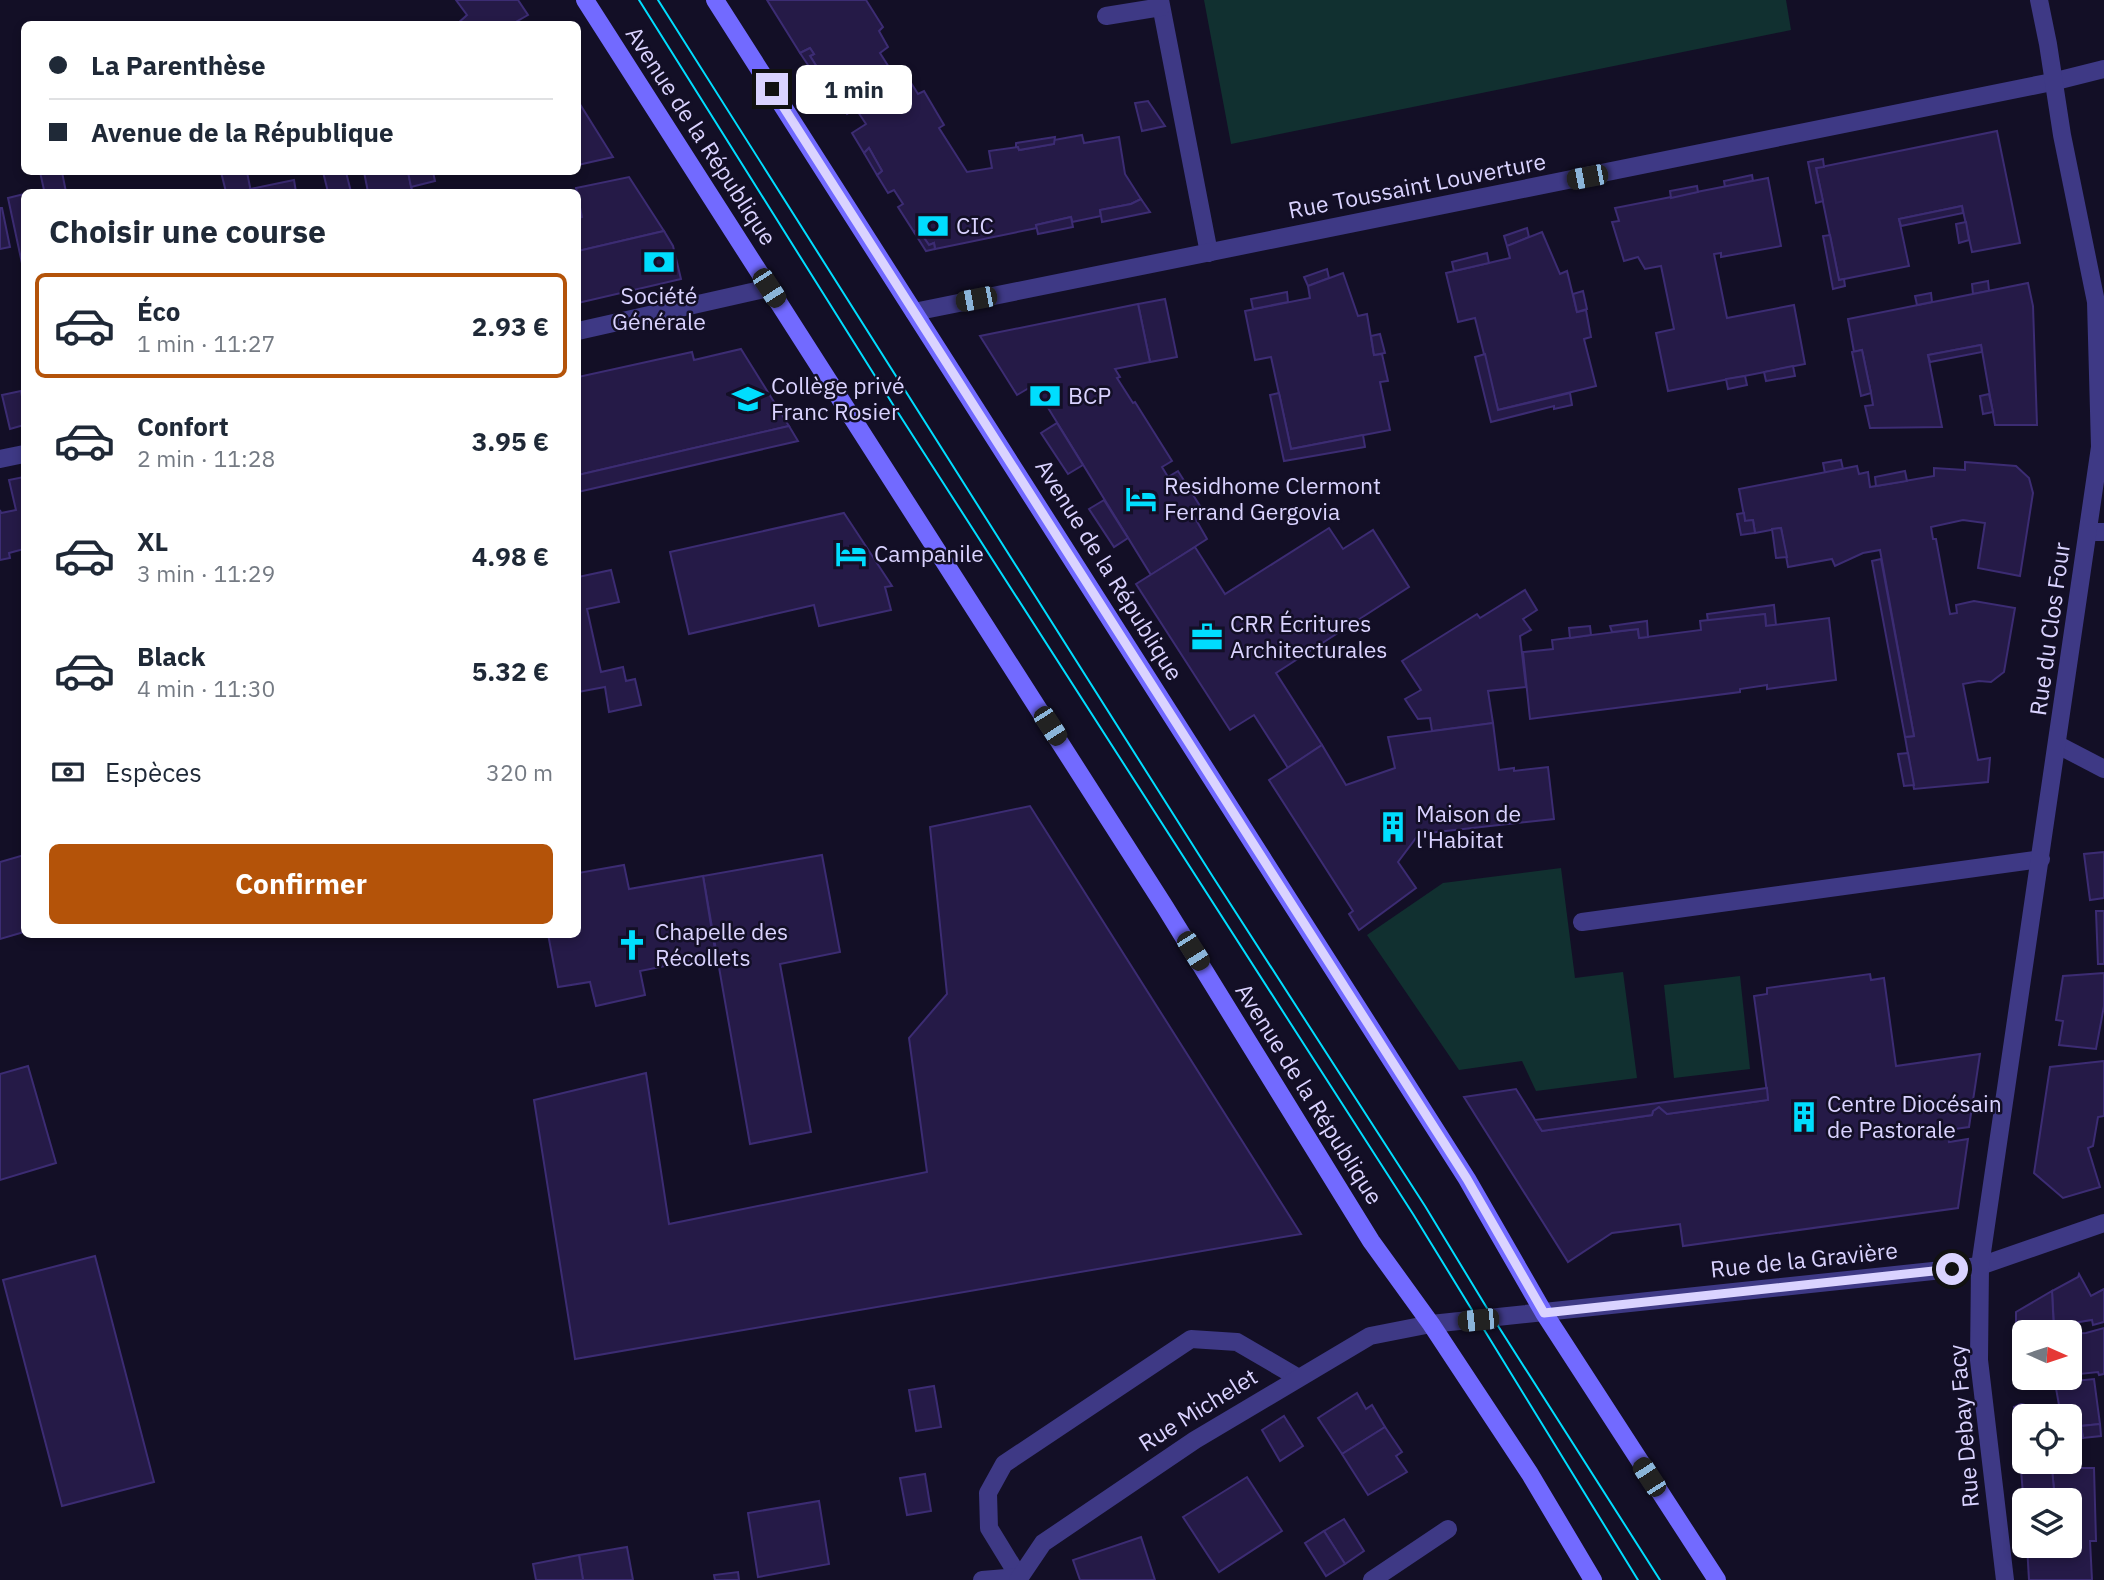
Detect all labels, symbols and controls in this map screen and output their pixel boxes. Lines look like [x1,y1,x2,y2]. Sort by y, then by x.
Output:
street label: Avenue de la République [620,20,784,251]
text: La Parenthèse [91,48,266,82]
callout: 1 min [796,64,912,114]
route end [756,73,788,105]
text: 1 min [824,74,884,104]
text: Avenue de la République [91,115,394,149]
street label: Rue Toussaint Louverture [1285,145,1548,225]
car [1565,163,1610,191]
bank icon: CIC [916,209,950,243]
text: Choisir une course [49,210,326,252]
place label: CIC [956,210,994,240]
bank icon: Société Générale [642,245,676,279]
car [749,265,790,311]
place label: Société Générale [612,280,706,336]
car [954,285,999,313]
icon: car [53,294,116,357]
text: Éco [137,294,181,328]
text: 2.93 € [472,309,549,343]
text: 1 min · 11:27 [137,328,275,358]
place label: Collège privé Franc Rosier [771,370,905,426]
bank icon: BCP [1028,379,1062,413]
place label: BCP [1068,380,1111,410]
school or university icon: Collège privé Franc Rosier [731,382,765,416]
icon: car [53,409,116,472]
text: Confort [137,409,229,443]
text: 3.95 € [472,424,549,458]
text: 2 min · 11:28 [137,443,275,473]
street label: Avenue de la République [1029,453,1190,686]
place label: Residhome Clermont Ferrand Gergovia [1164,470,1381,526]
hotel icon: Residhome Clermont Ferrand Gergovia [1124,482,1158,516]
icon: car [53,524,116,587]
text: XL [137,524,168,558]
hotel icon: Campanile [834,537,868,571]
place label: Campanile [874,538,984,568]
text: 4.98 € [472,539,549,573]
street label: Rue du Clos Four [2022,540,2076,717]
text: 3 min · 11:29 [137,558,275,588]
place label: CRR Écritures Architecturales [1230,608,1387,664]
office icon: CRR Écritures Architecturales [1190,620,1224,654]
icon: car [53,639,116,702]
text: Black [137,639,205,673]
text: 5.32 € [472,654,549,688]
text: 4 min · 11:30 [137,673,275,703]
car [1030,703,1071,749]
icon: cash [49,753,87,791]
text: Espèces [105,755,202,789]
text: 320 m [486,757,553,787]
place label: Maison de l'Habitat [1416,798,1521,854]
building icon: Maison de l'Habitat [1376,810,1410,844]
button: Confirmer [49,844,553,924]
place label: Chapelle des Récollets [655,916,788,972]
church icon: Chapelle des Récollets [615,928,649,962]
car [1173,928,1214,974]
street label: Avenue de la République [1229,977,1390,1210]
place label: Centre Diocésain de Pastorale [1827,1088,2002,1144]
building icon: Centre Diocésain de Pastorale [1787,1100,1821,1134]
street label: Rue de la Gravière [1709,1234,1899,1284]
route start [1936,1253,1968,1285]
car [1457,1307,1500,1333]
north arrow [2012,1320,2082,1390]
map controls [2012,1320,2082,1558]
street label: Rue Debay Facy [1941,1343,1985,1509]
street label: Rue Michelet [1132,1361,1262,1458]
button: locate [2012,1404,2082,1474]
car [1629,1454,1670,1500]
button: layers [2012,1488,2082,1558]

